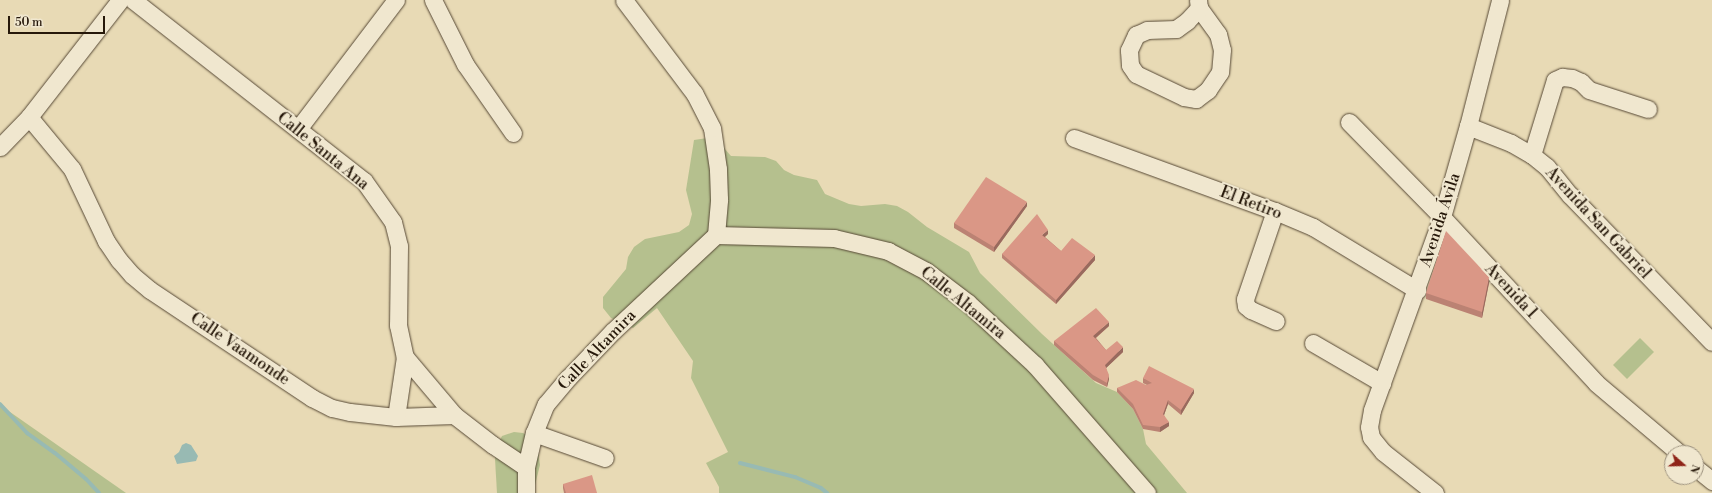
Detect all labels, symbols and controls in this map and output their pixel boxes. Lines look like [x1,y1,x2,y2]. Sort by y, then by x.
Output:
scale bar [10,8,107,34]
text: 50 m [15,15,43,30]
street label: Calle Santa Ana [273,108,373,194]
street label: Avenida San Gabriel [1541,163,1655,283]
street label: Avenida Ávila [1416,171,1464,269]
street label: El Retiro [1217,182,1285,224]
street label: Avenida 1 [1481,260,1541,322]
street label: Calle Altamira [917,263,1009,343]
street label: Calle Altamira [554,306,640,394]
street label: Calle Vaamonde [187,309,293,389]
north arrow [1664,445,1704,485]
text: N [1686,462,1702,475]

